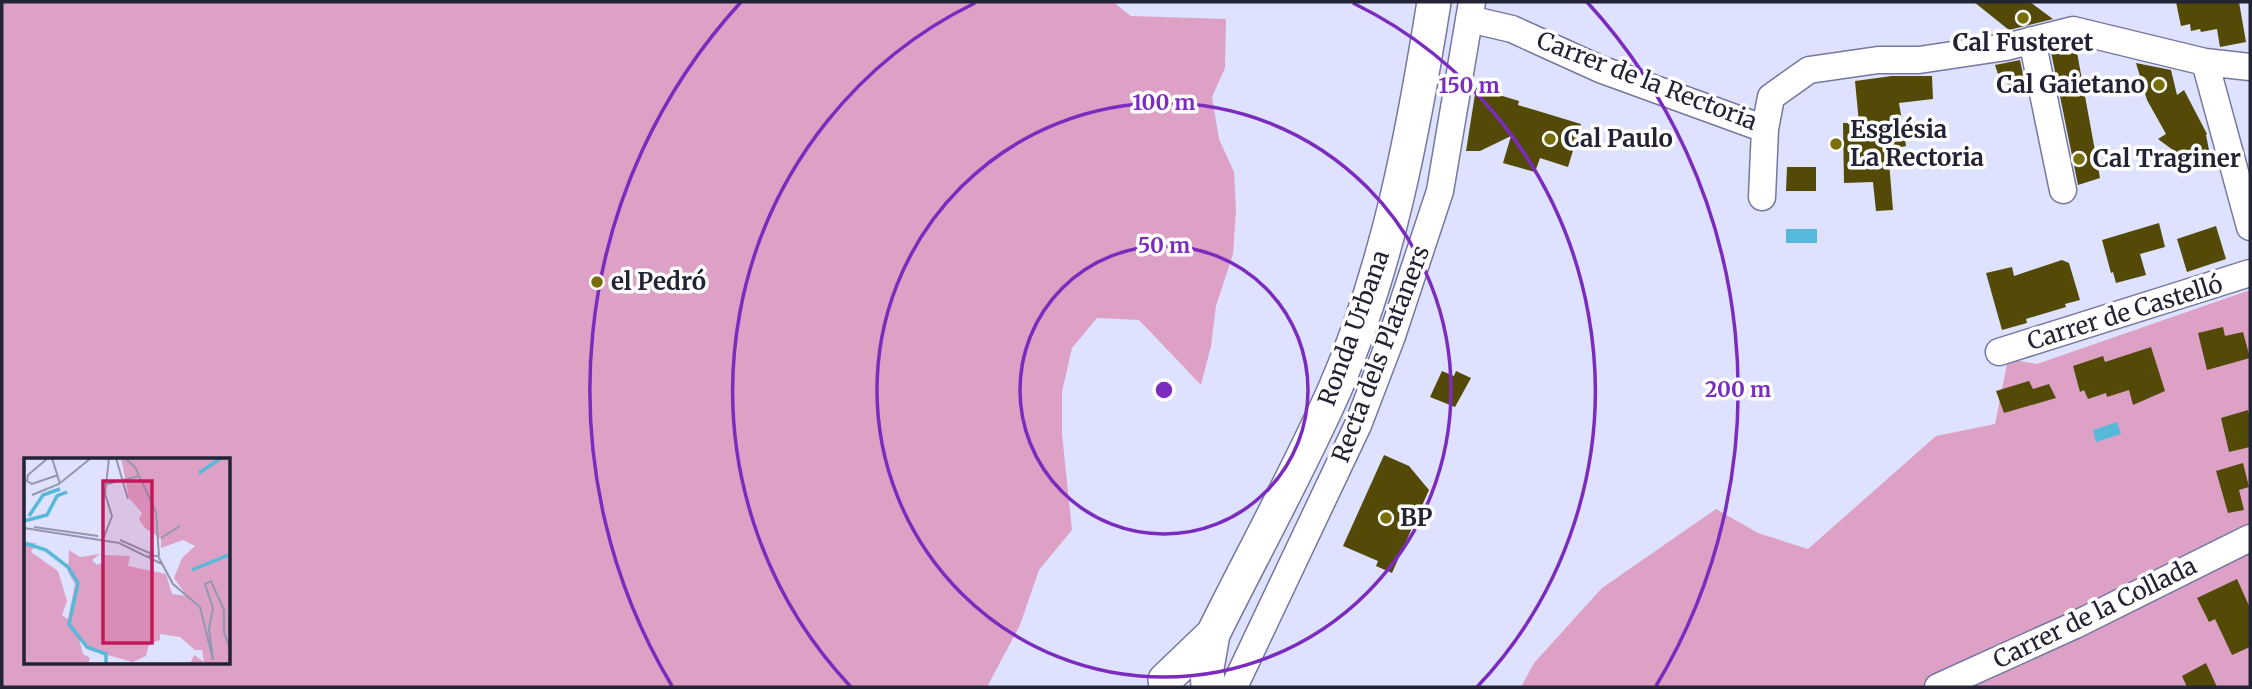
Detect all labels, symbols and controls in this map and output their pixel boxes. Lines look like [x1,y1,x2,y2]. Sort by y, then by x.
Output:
marker: Cal Fusteret [2015,10,2031,26]
street label: Carrer de la Rectoria [1533,24,1762,137]
place label: Cal Fusteret [1953,27,2094,58]
place label: Cal Gaietano [1996,69,2145,100]
text: 150 m [1438,72,1500,99]
marker: Cal Gaietano [2151,77,2167,93]
text: 100 m [1133,89,1195,116]
place label: Església La Rectoria [1850,114,1984,173]
place label: Cal Paulo [1564,123,1673,154]
marker: Cal Paulo [1542,131,1558,147]
marker: Església La Rectoria [1828,136,1844,152]
place label: Cal Traginer [2093,143,2241,174]
marker: Cal Traginer [2071,151,2087,167]
text: 50 m [1138,232,1190,259]
street label: Recta dels Plataners [1325,241,1436,467]
street label: Ronda Urbana [1311,246,1396,410]
place label: el Pedró [611,266,706,297]
street label: Carrer de Castelló [2024,268,2226,357]
marker: el Pedró [589,274,605,290]
text: 200 m [1705,376,1771,403]
centre of rings [1152,378,1176,402]
inset map [24,458,231,664]
place label: BP [1400,502,1432,533]
marker: BP [1378,510,1394,526]
street label: Carrer de la Collada [1988,550,2202,675]

